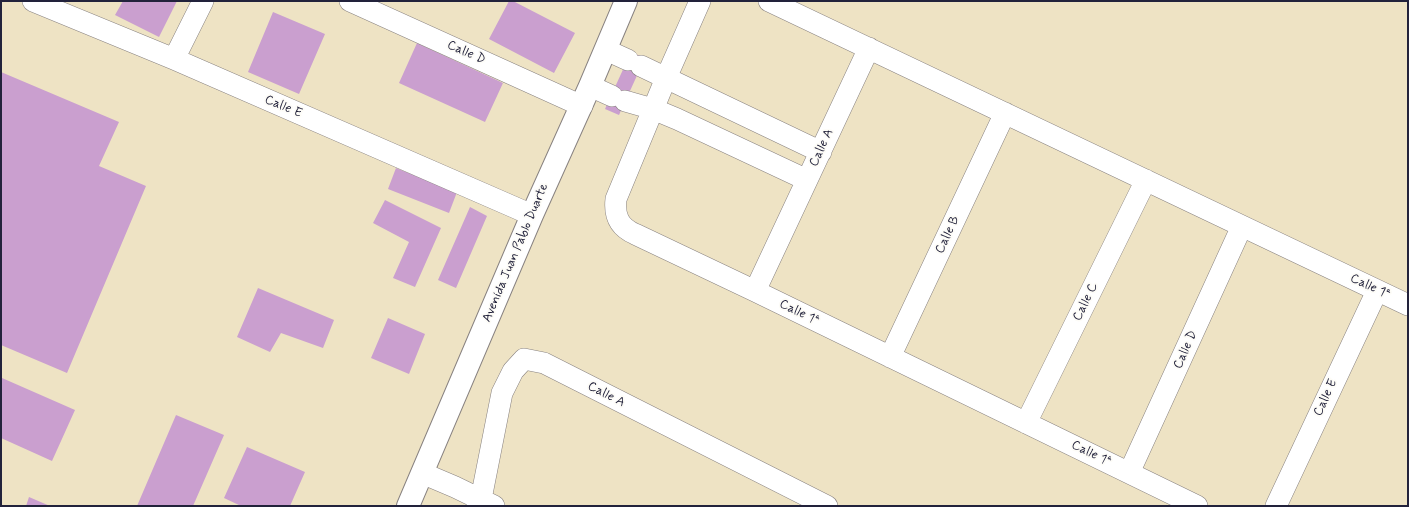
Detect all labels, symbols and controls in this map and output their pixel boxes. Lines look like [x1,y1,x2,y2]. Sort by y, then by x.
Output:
street label: Calle D [444,38,488,68]
street label: Calle E [262,92,304,122]
street label: Calle A [806,127,838,169]
street label: Avenida Juan Pablo Duarte [480,181,552,325]
street label: Calle B [933,214,963,256]
street label: Calle 1ª [1347,271,1393,303]
street label: Calle C [1070,280,1102,324]
street label: Calle 1ª [776,297,822,329]
street label: Calle D [1171,328,1201,372]
street label: Calle E [1311,377,1341,419]
street label: Calle A [585,379,627,411]
street label: Calle 1ª [1068,438,1114,470]

